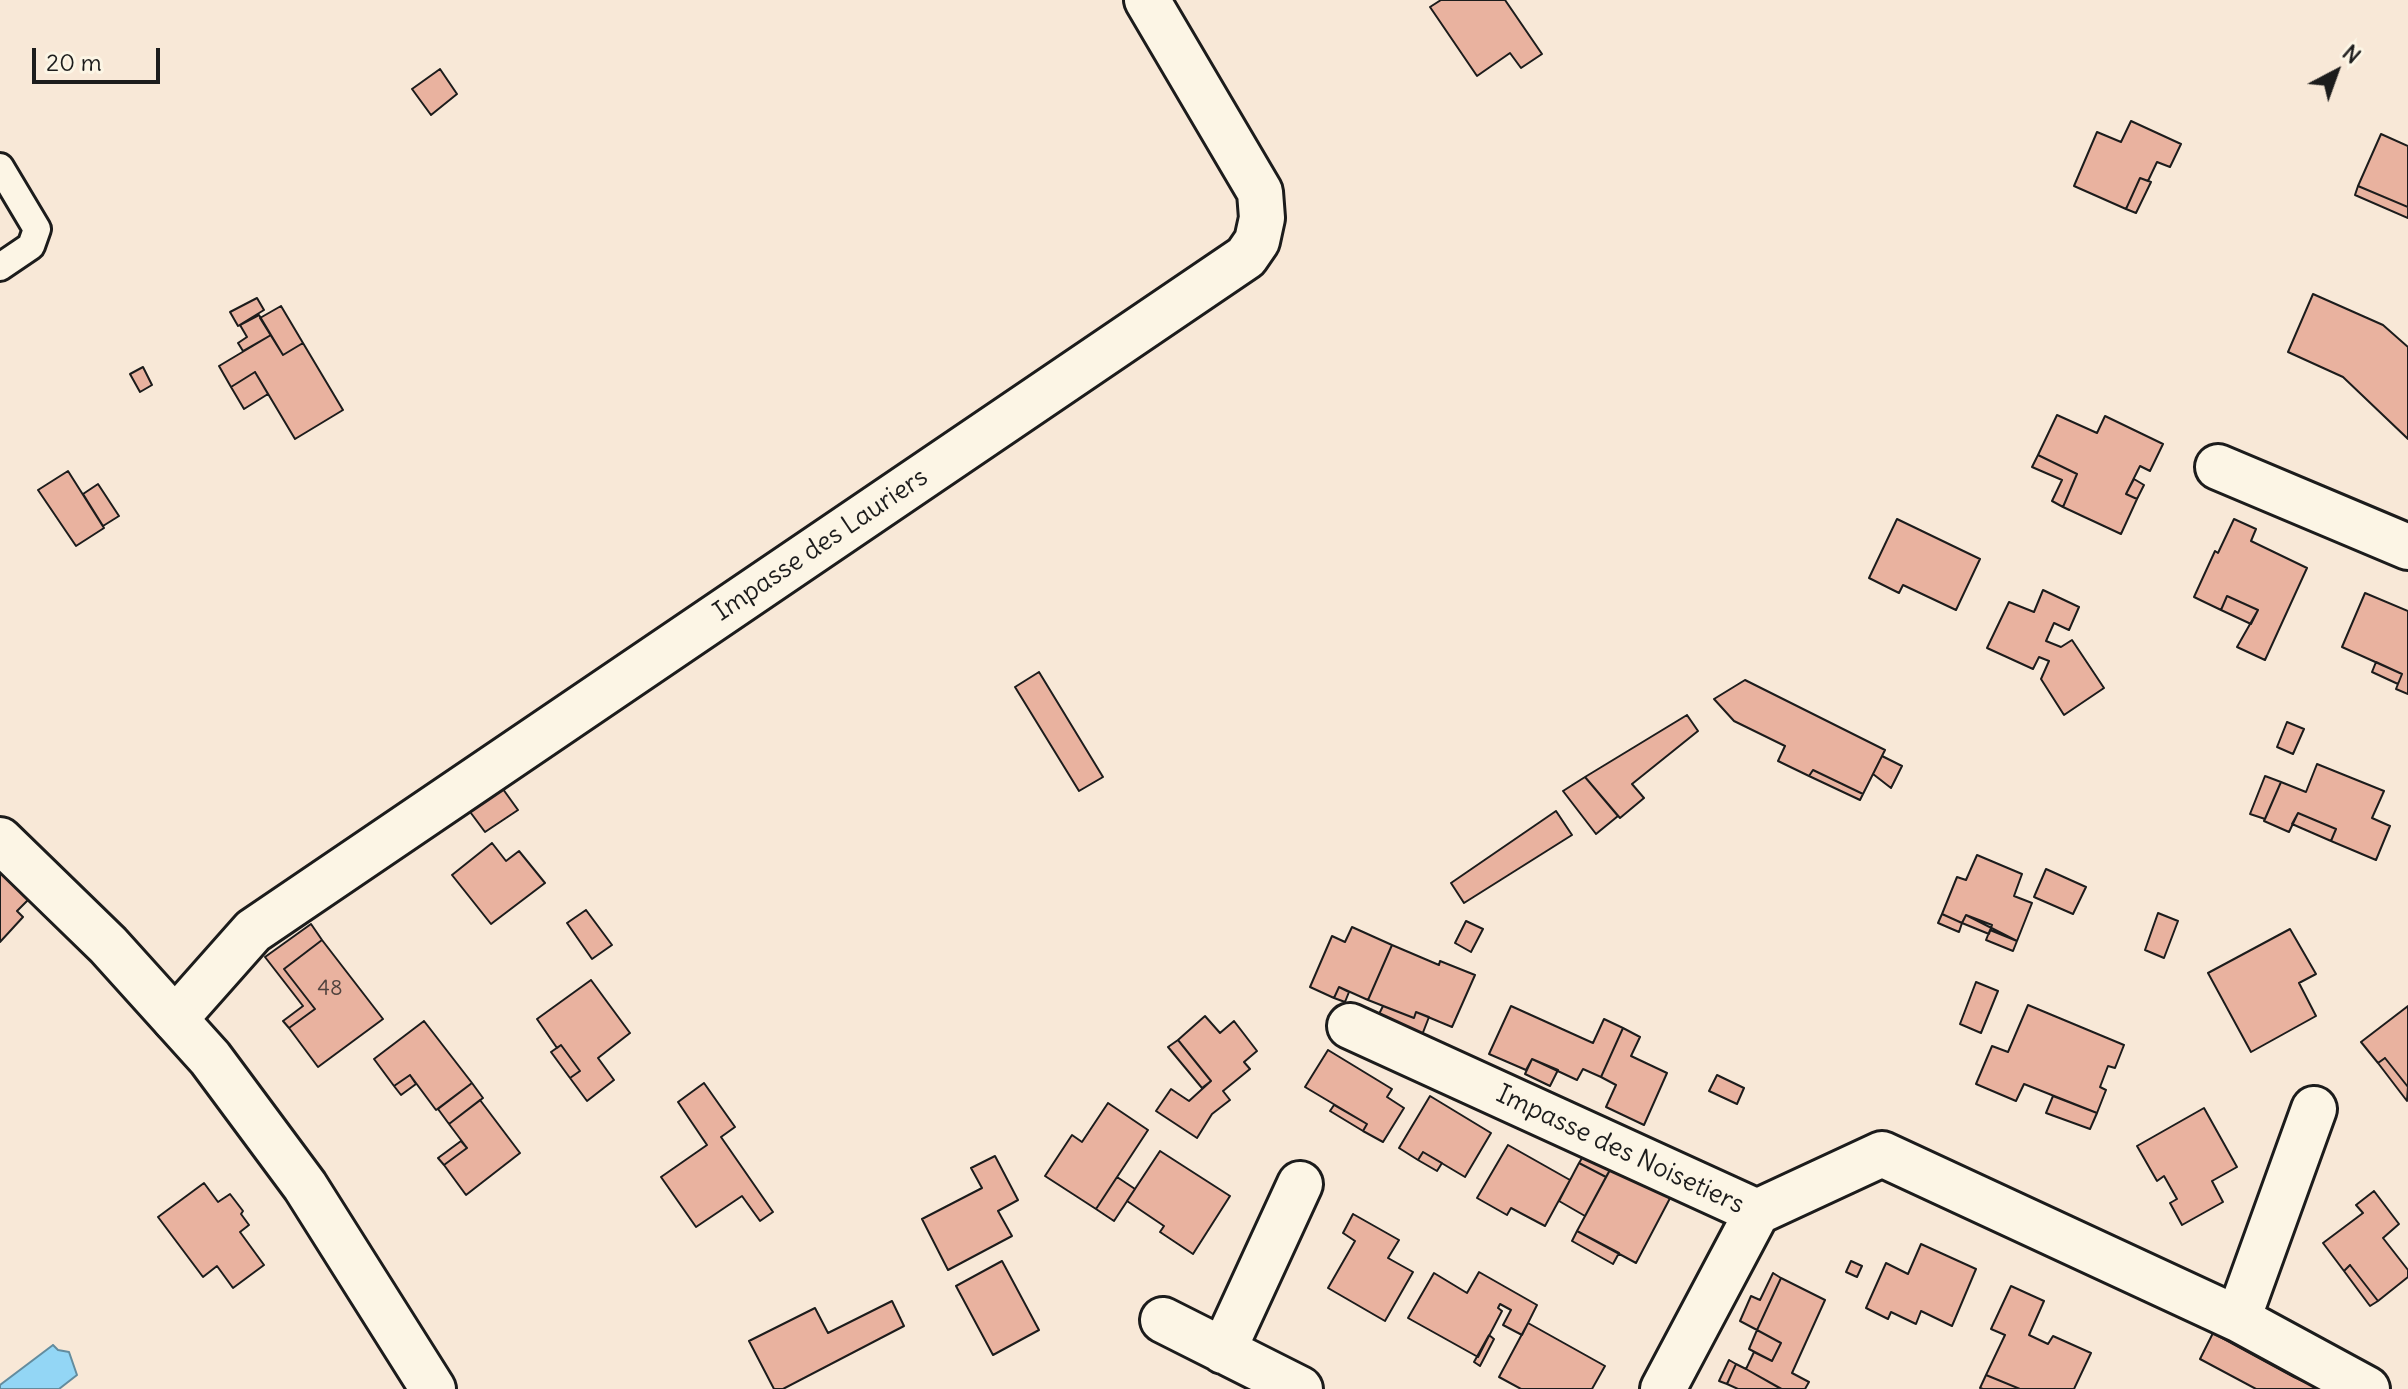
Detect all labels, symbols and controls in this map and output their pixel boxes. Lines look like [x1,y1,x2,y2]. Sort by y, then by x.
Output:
scale bar [36,32,164,82]
north arrow [2296,32,2376,112]
text: N [2337,38,2367,69]
text: 20 m [46,47,102,77]
street label: Impasse des Lauriers [708,462,934,628]
house number: 48 [317,976,343,1002]
street label: Impasse des Noisetiers [1491,1079,1749,1221]

